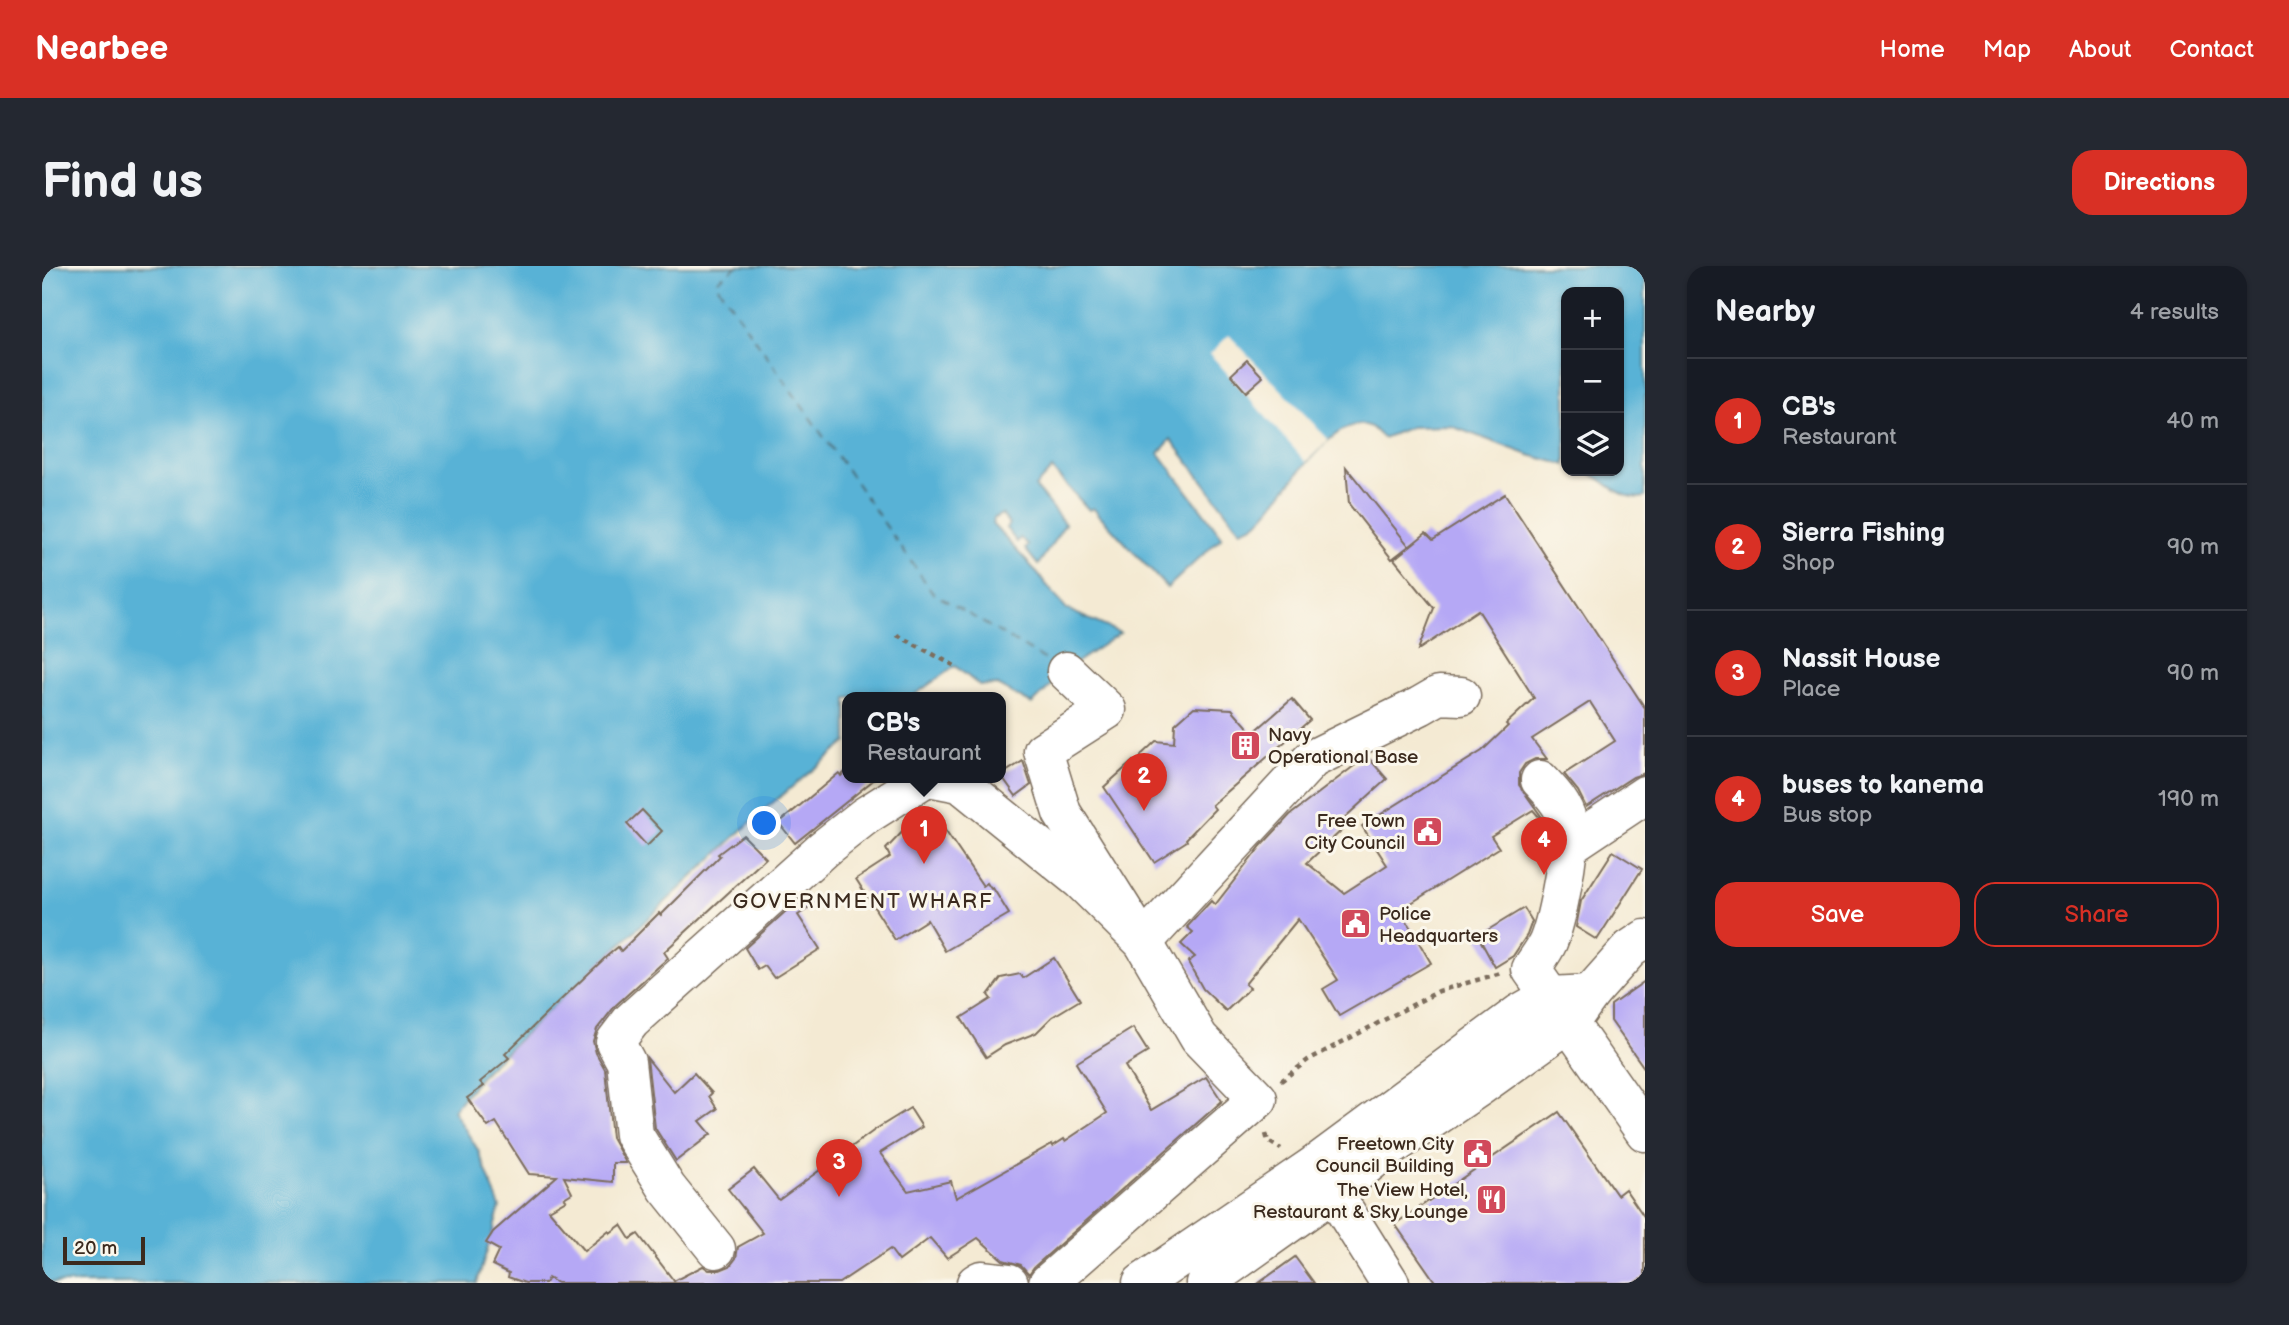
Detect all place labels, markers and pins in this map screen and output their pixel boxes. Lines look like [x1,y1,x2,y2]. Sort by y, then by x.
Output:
place label: Navy Operational Base [1268,724,1418,769]
building icon: Navy Operational Base [1228,728,1262,762]
pin: 2 [1121,753,1167,811]
pin: 1 [901,806,947,864]
place label: Free Town City Council [1305,810,1405,855]
public building icon: Free Town City Council [1411,814,1445,848]
pin: 4 [1521,817,1567,875]
place label: Police Headquarters [1379,903,1498,948]
public building icon: Police Headquarters [1339,907,1373,941]
place label: Freetown City Council Building [1316,1133,1454,1178]
public building icon: Freetown City Council Building [1460,1137,1494,1171]
pin: 3 [816,1139,862,1197]
place label: The View Hotel, Restaurant & Sky Lounge [1253,1179,1468,1224]
restaurant icon: The View Hotel, Restaurant & Sky Lounge [1474,1183,1508,1217]

